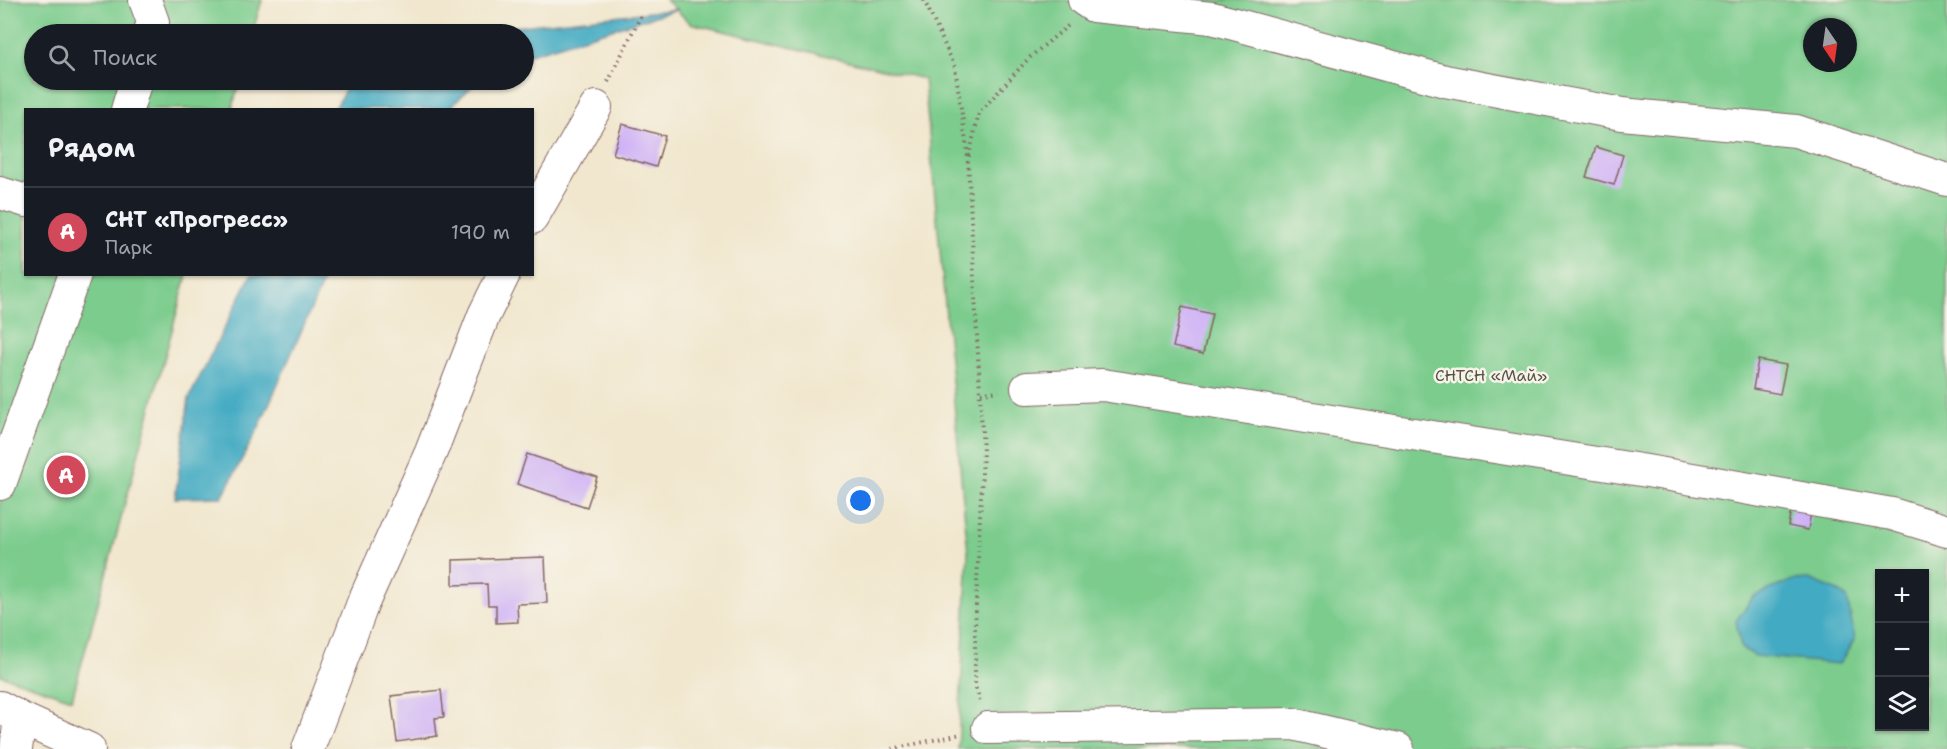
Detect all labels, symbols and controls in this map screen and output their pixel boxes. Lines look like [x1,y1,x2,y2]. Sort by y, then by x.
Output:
north arrow [1803,18,1857,72]
search box [24,24,534,90]
icon: search [45,41,78,74]
text: Поиск [93,43,157,72]
text: Рядом [48,130,135,165]
text: СНТ «Прогресс» [105,205,288,234]
text: A [60,219,75,245]
text: 190 m [451,219,510,245]
text: Парк [105,234,152,260]
park label: СНТСН «Май» [1435,365,1547,386]
pin: A [46,452,86,498]
your location [846,486,875,515]
map controls [1875,569,1929,731]
button: + [1875,569,1929,623]
button: − [1875,623,1929,677]
button: layers [1875,677,1929,731]

